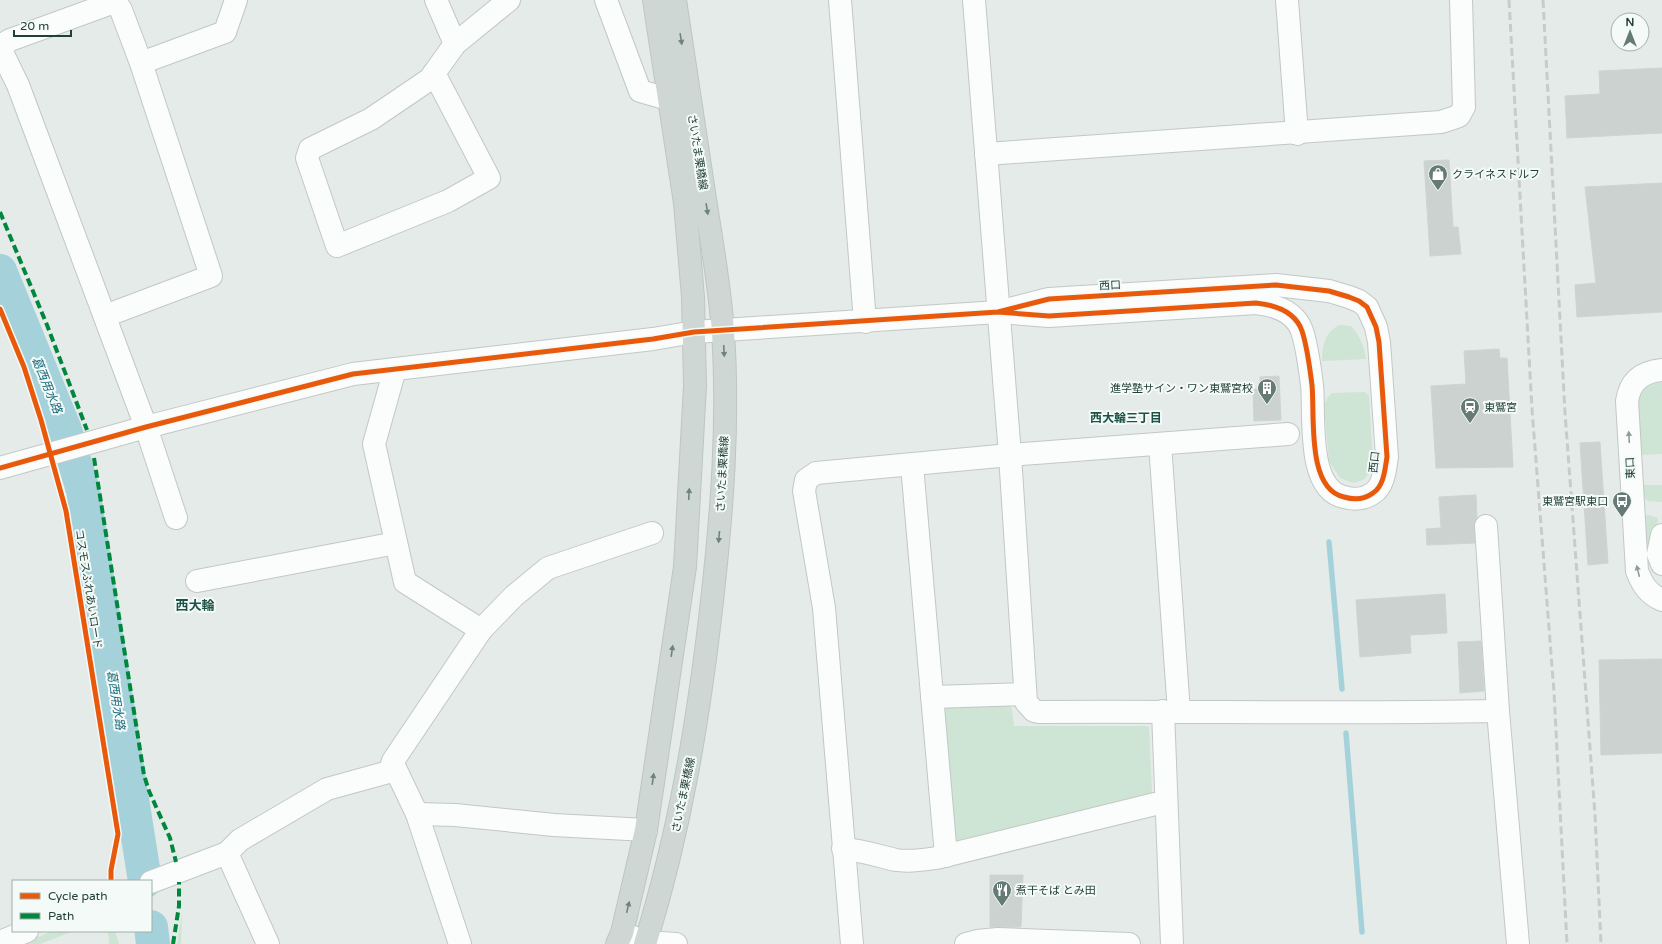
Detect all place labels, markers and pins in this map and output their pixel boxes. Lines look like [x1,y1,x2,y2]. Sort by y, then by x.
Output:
shop icon: クライネスドルフ [1427,163,1449,191]
place label: クライネスドルフ [1452,168,1540,181]
building icon: 進学塾サイン・ワン東鷲宮校 [1256,377,1278,405]
place label: 進学塾サイン・ワン東鷲宮校 [1110,382,1253,395]
station icon: 東鷲宮 [1459,396,1481,424]
place label: 東鷲宮 [1484,401,1517,414]
bus stop icon: 東鷲宮駅東口 [1611,490,1633,518]
place label: 東鷲宮駅東口 [1542,495,1608,508]
restaurant icon: 煮干そば とみ田 [991,879,1013,907]
place label: 煮干そば とみ田 [1016,884,1096,897]

